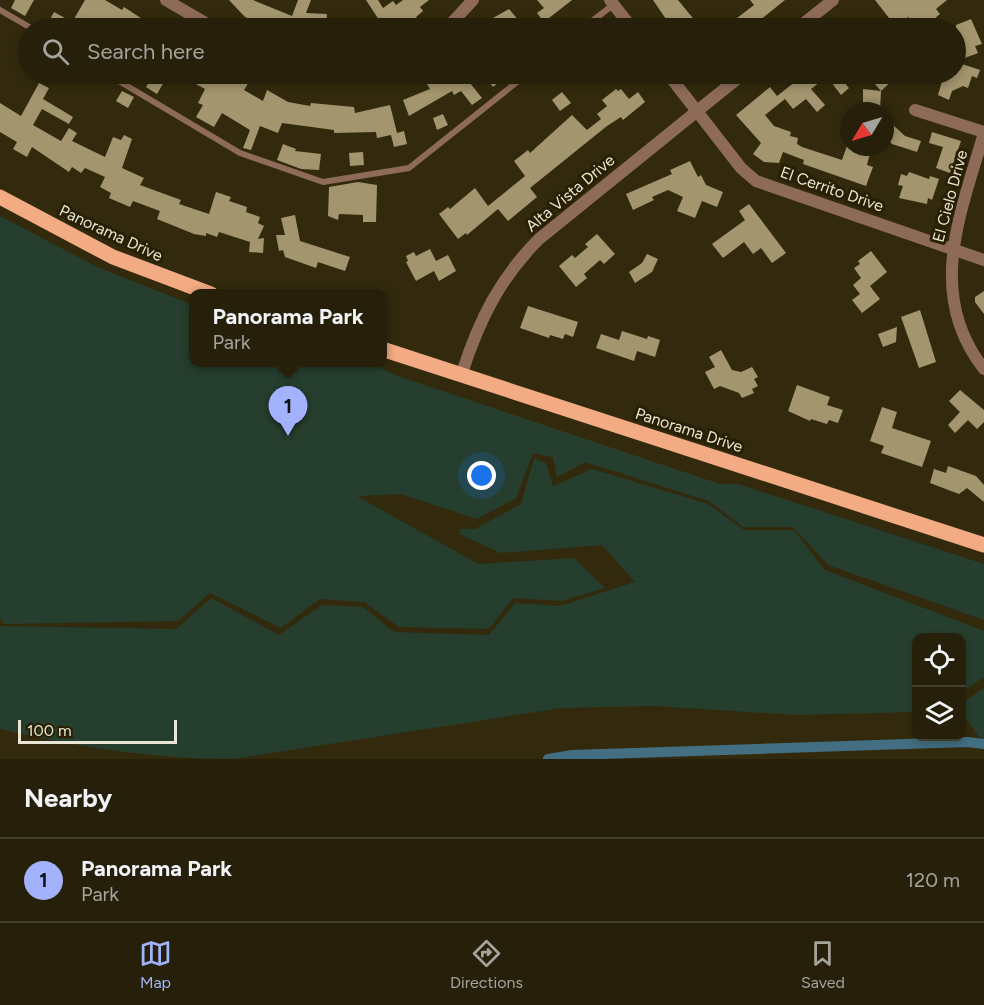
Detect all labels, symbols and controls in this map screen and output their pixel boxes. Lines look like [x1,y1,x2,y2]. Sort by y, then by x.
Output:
search box [18,18,966,84]
icon: search [39,35,72,68]
text: Search here [87,38,205,65]
north arrow [840,102,894,156]
street label: El Cielo Drive [929,148,971,244]
street label: Alta Vista Drive [522,150,618,236]
street label: El Cerrito Drive [778,162,886,216]
street label: Panorama Drive [56,201,166,265]
popup [189,289,387,367]
text: Panorama Park [212,303,364,330]
text: Park [212,330,250,354]
pin: 1 [268,386,308,436]
street label: Panorama Drive [633,404,745,456]
your location [467,461,496,490]
map controls [912,633,966,741]
button: locate [912,633,966,687]
button: layers [912,687,966,741]
scale bar [18,717,177,744]
text: 100 m [27,721,72,740]
text: Nearby [24,782,112,814]
text: Panorama Park [81,855,232,882]
text: 1 [39,868,48,892]
text: 120 m [906,868,960,892]
text: Park [81,882,119,906]
tab: Map [139,937,172,992]
tab: Directions [450,937,523,992]
tab: Saved [801,937,845,992]

